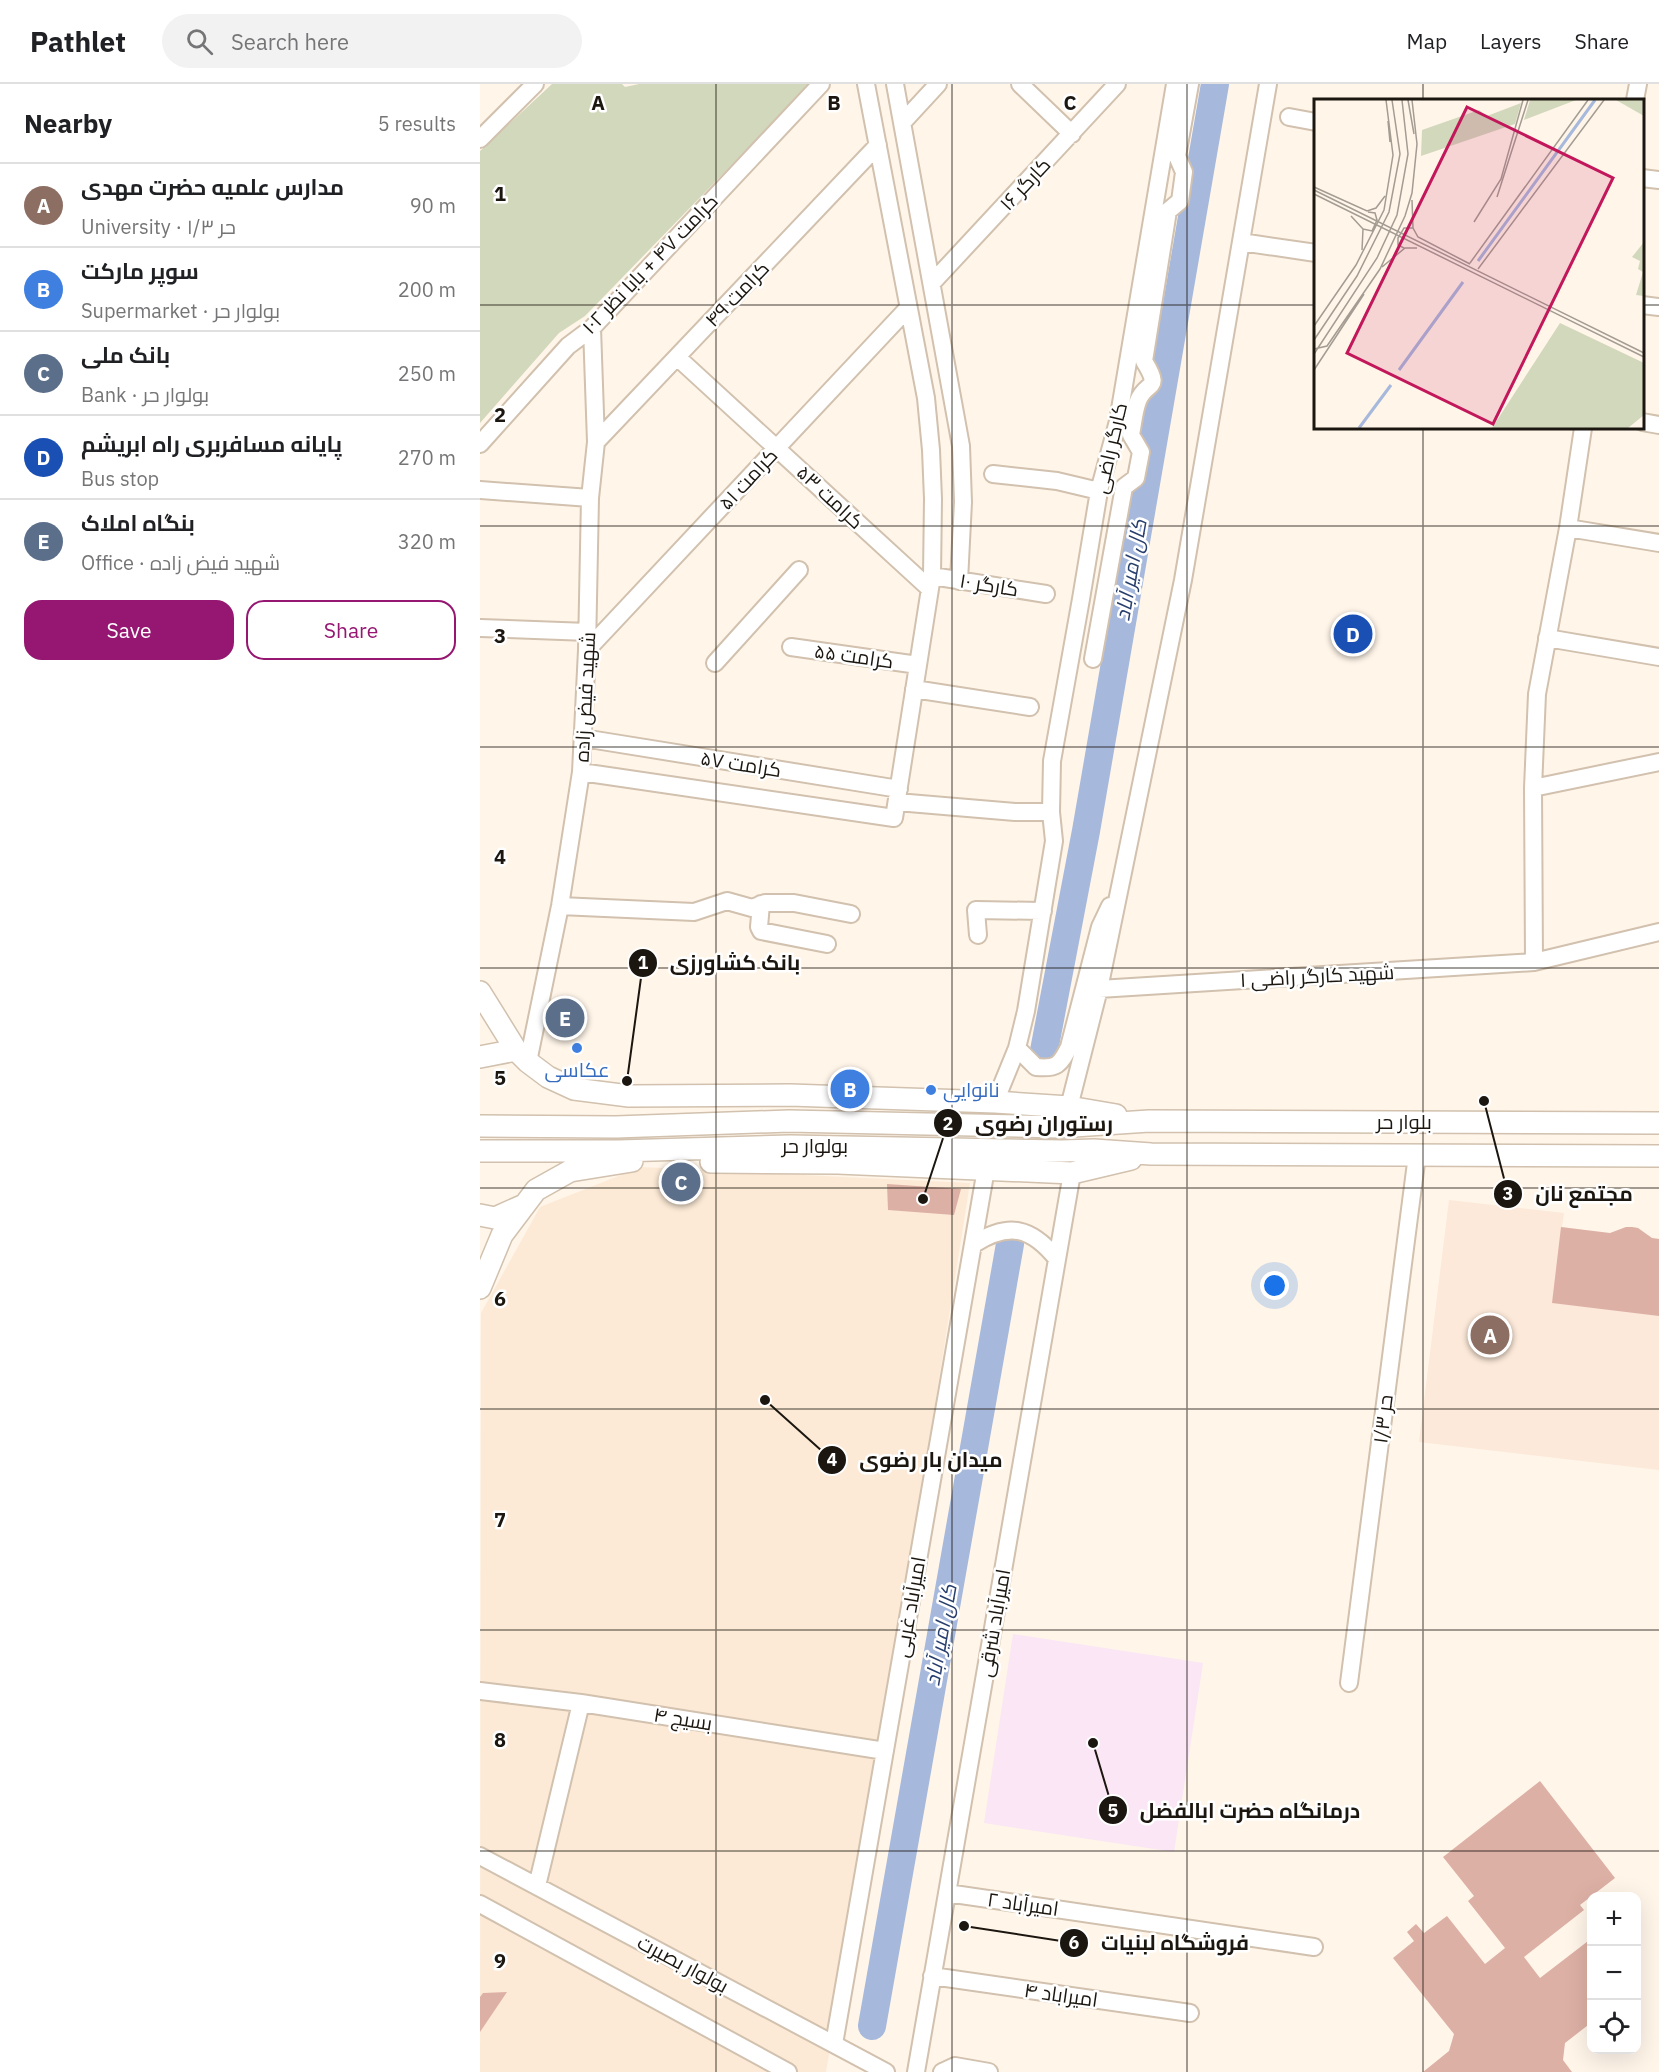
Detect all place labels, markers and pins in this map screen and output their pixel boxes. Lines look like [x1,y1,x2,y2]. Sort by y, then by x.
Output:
pin: D [1334,612,1372,656]
callout: بانک کشاورزی [628,943,813,982]
pin: E [546,996,584,1040]
marker: عکاسی [570,1041,584,1055]
place label: عکاسی [544,1056,610,1083]
pin: B [830,1066,869,1112]
place label: نانوایی [943,1076,1000,1103]
marker: نانوایی [924,1083,938,1097]
callout: رستوران رضوی [933,1104,1125,1143]
pin: C [662,1160,700,1204]
callout: مجتمع نان [1493,1174,1645,1213]
pin: A [1470,1312,1510,1358]
callout: میدان بار رضوی [817,1440,1014,1479]
callout: درمانگاه حضرت ابالفضل [1098,1791,1372,1830]
callout: فروشگاه لبنیات [1059,1923,1261,1962]

